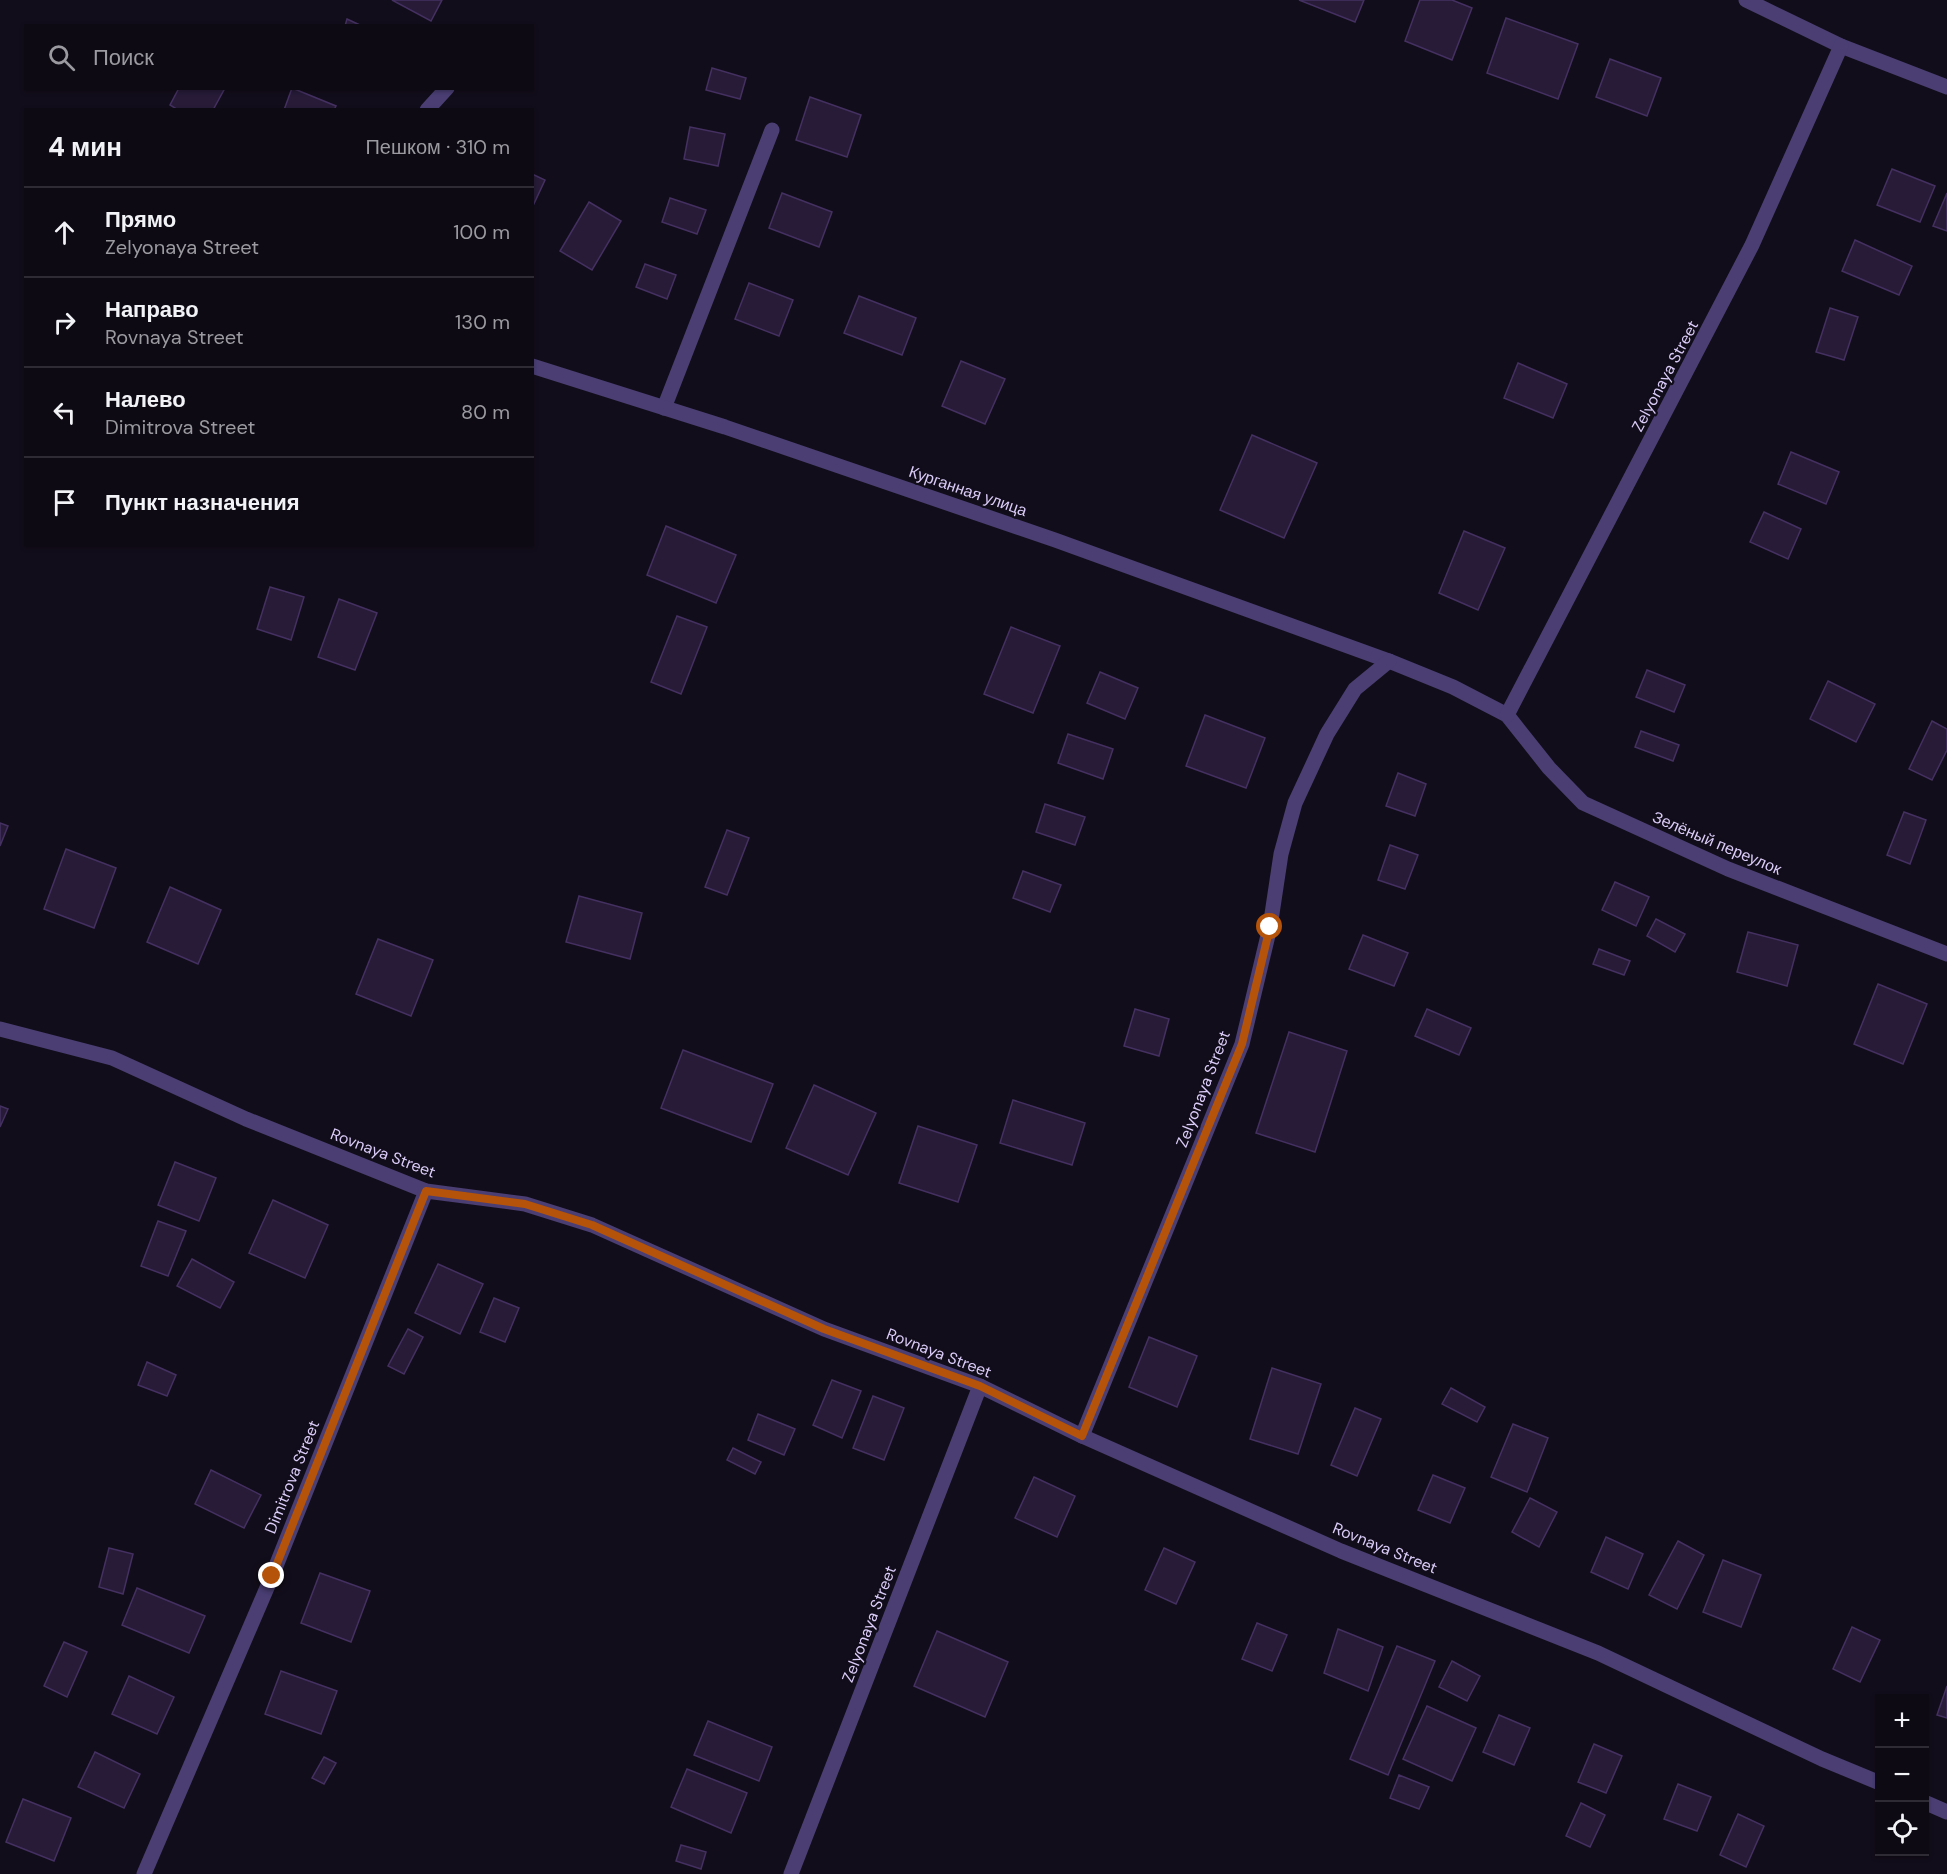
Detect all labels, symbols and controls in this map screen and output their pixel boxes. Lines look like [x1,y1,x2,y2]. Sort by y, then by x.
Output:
search box [24,24,534,90]
icon: search [45,41,78,74]
text: Поиск [93,43,154,72]
text: 4 мин [48,130,122,164]
text: Пешком · 310 m [365,134,510,160]
text: Прямо [105,205,176,234]
icon: ahead [48,216,81,249]
text: 100 m [453,219,510,245]
text: Zelyonaya Street [105,234,259,260]
text: Направо [105,295,199,324]
icon: right [48,306,81,339]
text: 130 m [455,309,510,335]
street label: Zelyonaya Street [1627,317,1703,435]
text: Rovnaya Street [105,324,244,350]
text: Налево [105,385,186,414]
icon: left [48,396,81,429]
text: 80 m [461,399,510,425]
text: Dimitrova Street [105,414,255,440]
street label: Курганная улица [906,461,1030,521]
icon: arrive [48,486,81,519]
text: Пункт назначения [105,488,300,517]
street label: Зелёный переулок [1649,806,1786,880]
route start [1256,913,1282,939]
street label: Zelyonaya Street [1171,1028,1235,1150]
street label: Rovnaya Street [327,1123,439,1183]
street label: Rovnaya Street [883,1323,995,1383]
street label: Dimitrova Street [260,1417,324,1537]
street label: Rovnaya Street [1330,1517,1440,1579]
route end [258,1562,284,1588]
street label: Zelyonaya Street [837,1563,901,1685]
map controls [1875,1694,1929,1856]
button: + [1875,1694,1929,1748]
button: − [1875,1748,1929,1802]
button: locate [1875,1802,1929,1856]

